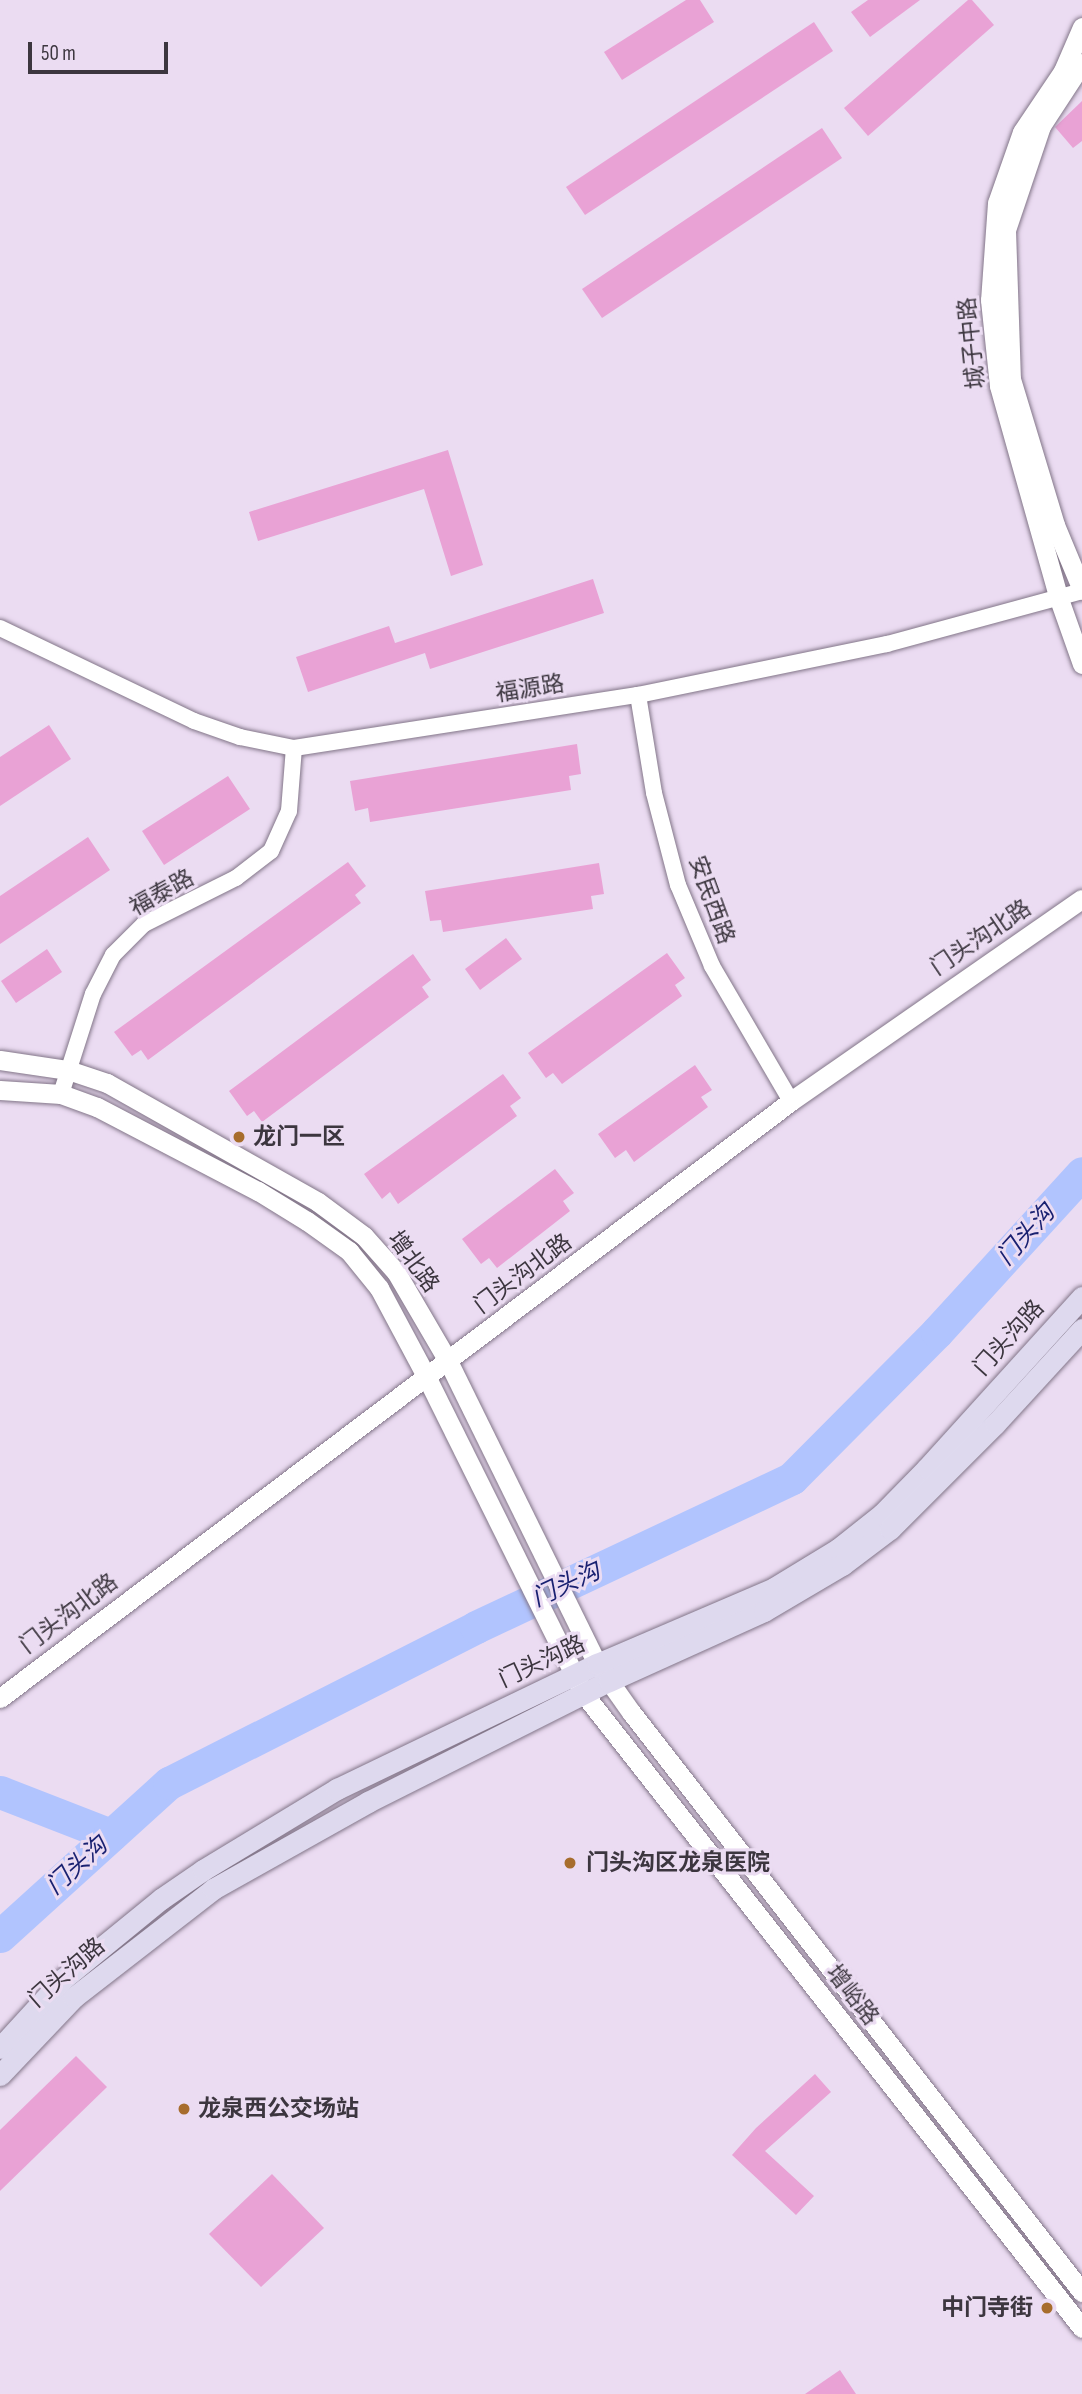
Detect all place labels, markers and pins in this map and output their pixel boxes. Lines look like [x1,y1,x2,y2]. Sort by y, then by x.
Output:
place label: 龙门一区 [253,1123,345,1151]
marker: 龙门一区 [231,1129,247,1145]
place label: 门头沟区龙泉医院 [586,1849,770,1877]
marker: 门头沟区龙泉医院 [560,1853,580,1873]
place label: 龙泉西公交场站 [198,2095,359,2123]
marker: 龙泉西公交场站 [176,2101,192,2117]
place label: 中门寺街 [941,2294,1033,2322]
marker: 中门寺街 [1039,2300,1055,2316]

